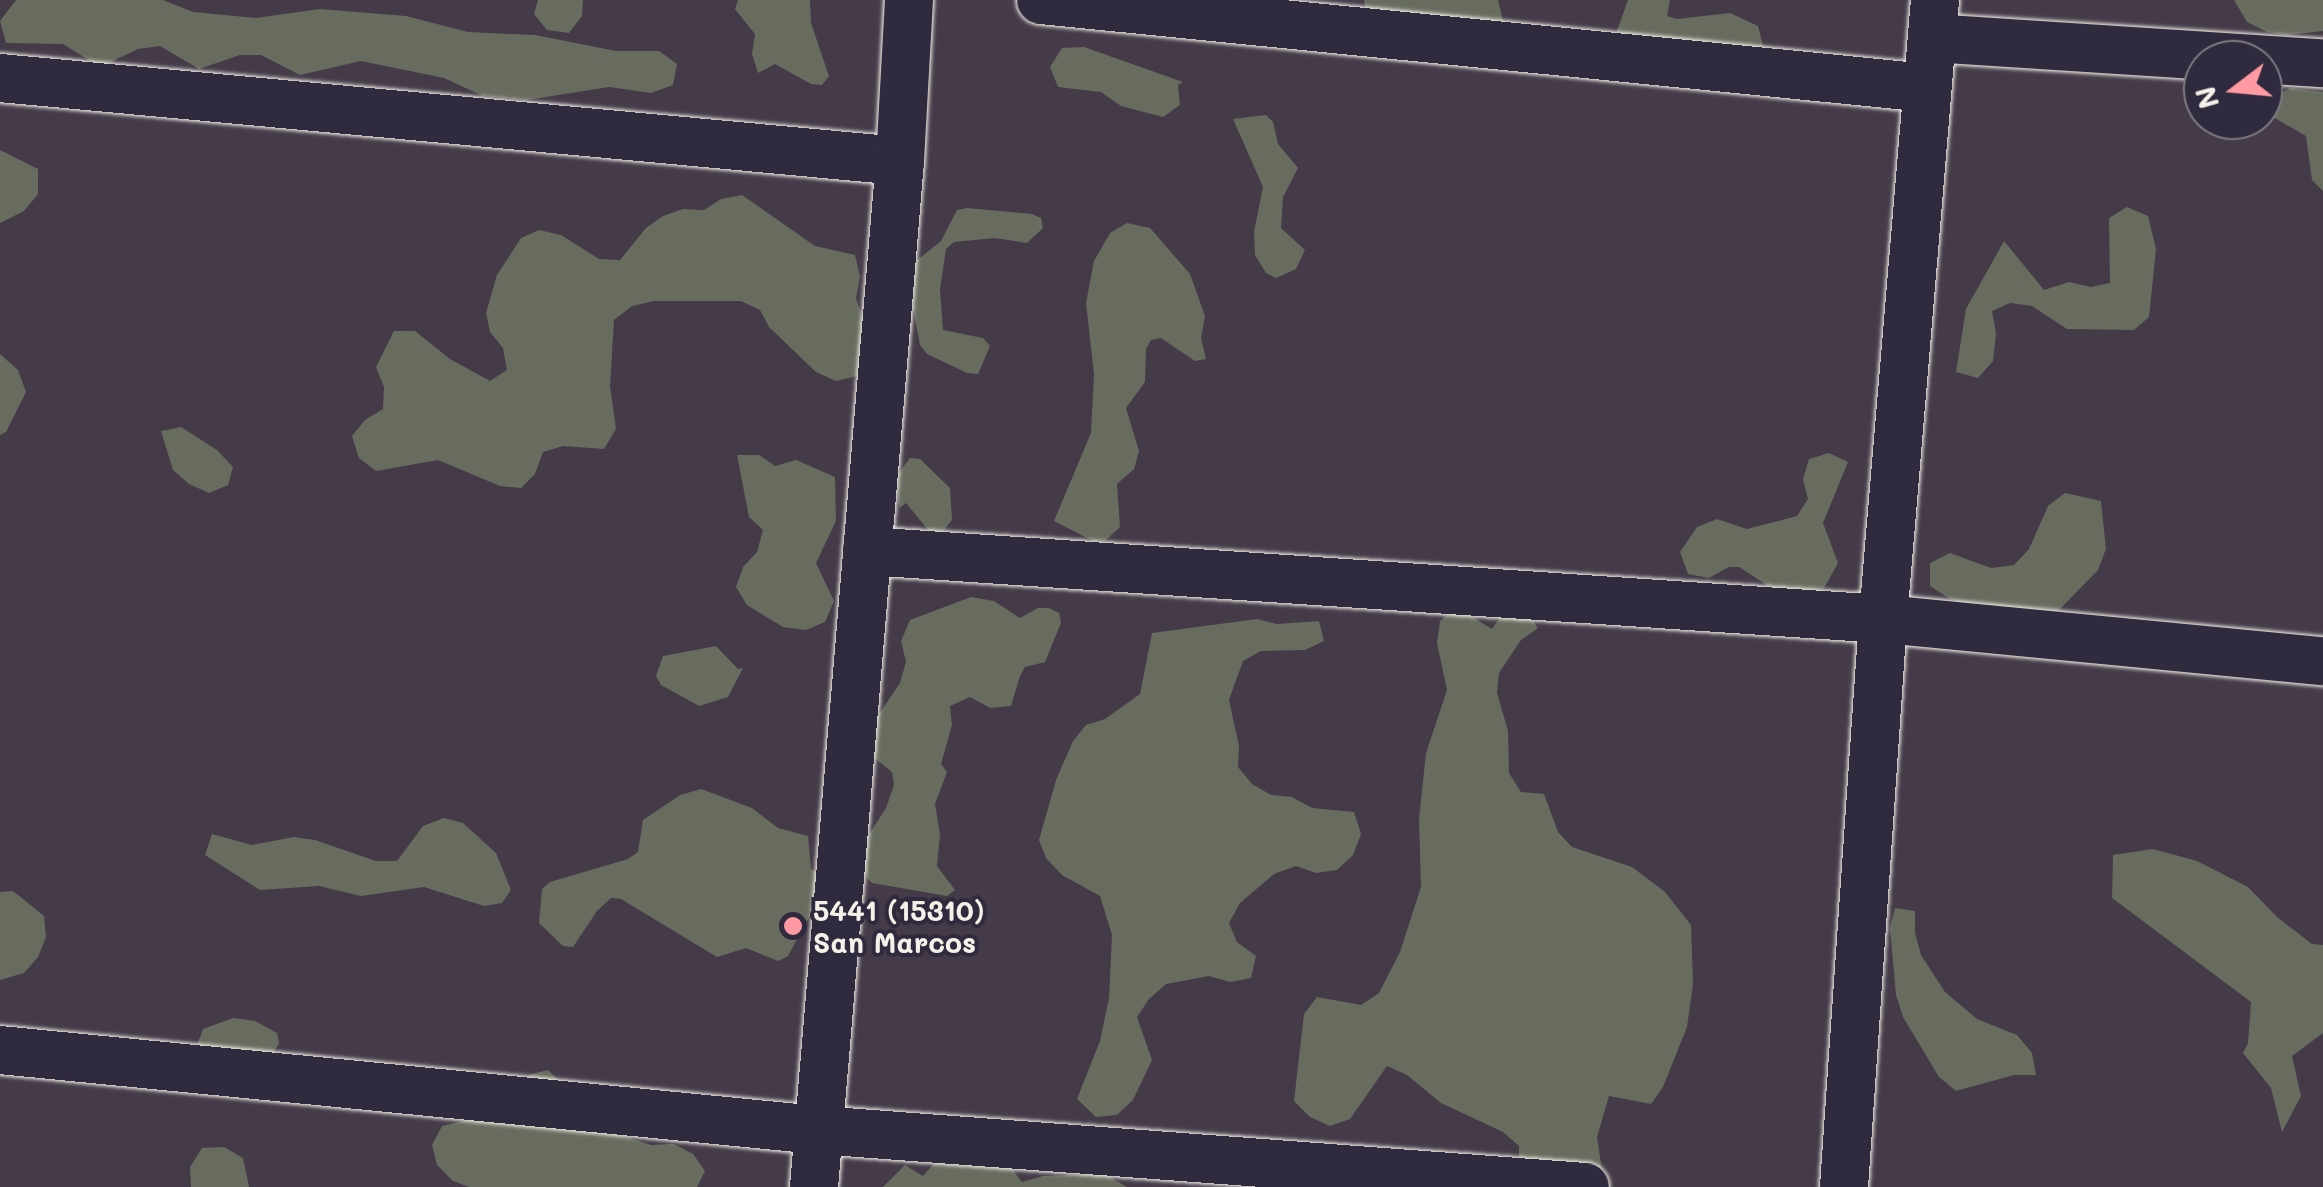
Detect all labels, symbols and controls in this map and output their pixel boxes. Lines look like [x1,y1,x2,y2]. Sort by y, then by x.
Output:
north arrow [2183,40,2283,140]
text: N [2186,83,2226,113]
place label: 5441 (15310) San Marcos [813,893,984,959]
marker: 5441 (15310) San Marcos [782,915,804,937]

